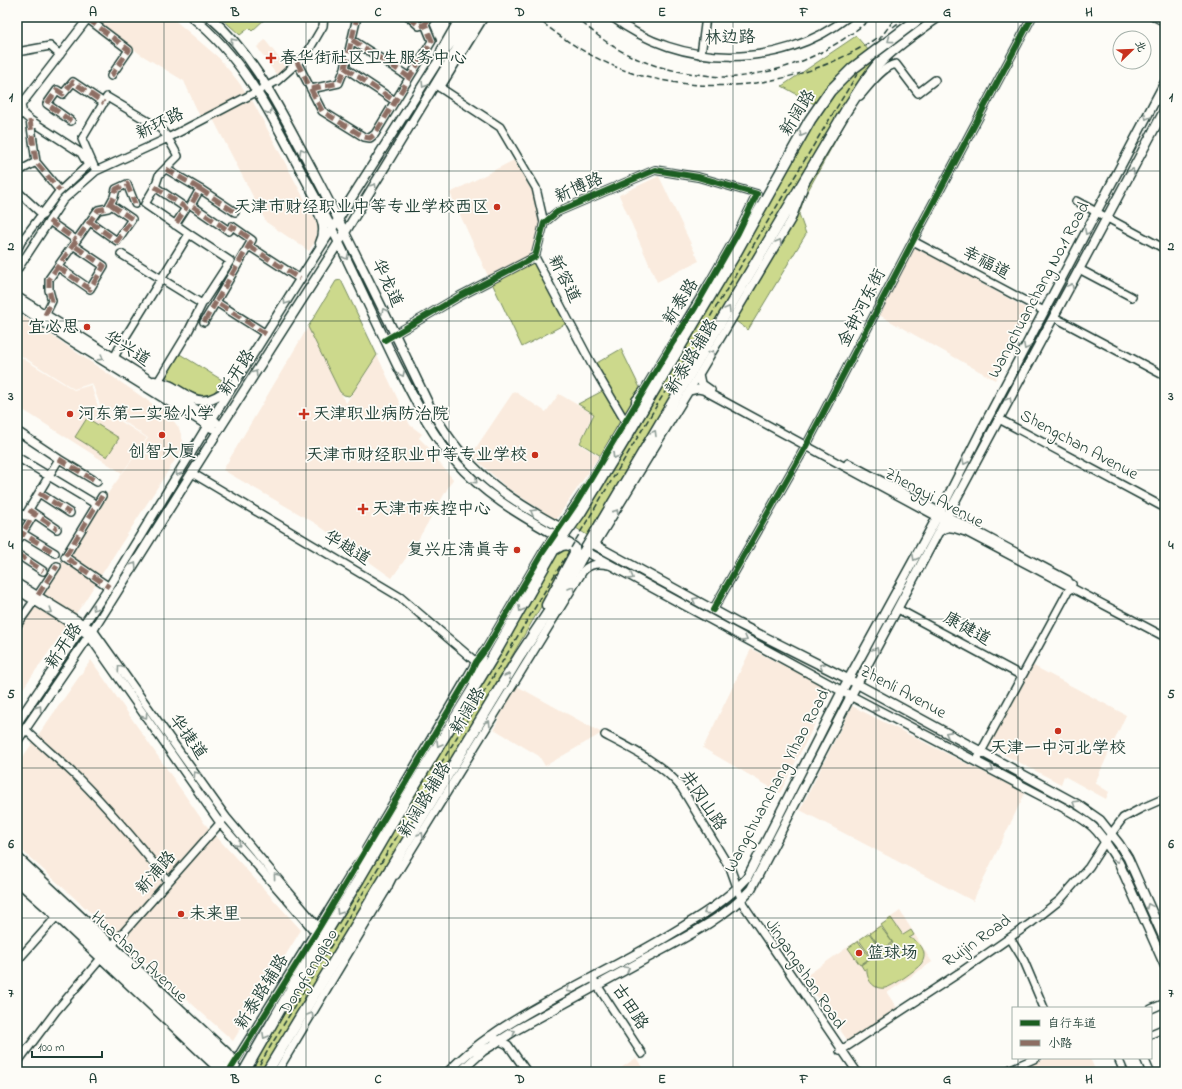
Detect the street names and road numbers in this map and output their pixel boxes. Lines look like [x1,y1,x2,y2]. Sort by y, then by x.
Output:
street label: 林边路 [704,25,756,51]
street label: 新阔路 [774,85,822,141]
street label: 新环路 [132,102,188,146]
street label: 新博路 [551,166,607,210]
street label: Wangchuanchang No.1 Road [982,197,1098,384]
street label: 幸福道 [958,240,1014,286]
street label: 新容道 [541,251,587,307]
street label: 华龙道 [365,255,409,311]
street label: 金钟河东街 [832,264,892,352]
street label: 新泰路 [657,274,705,330]
street label: 新泰路辅路 [659,314,725,400]
street label: 华兴道 [99,325,155,373]
street label: 新开路 [213,345,261,401]
street label: Shengchan Avenue [1014,403,1143,489]
street label: Zhengyi Avenue [879,461,988,537]
street label: 华越道 [319,524,375,572]
street label: 康健道 [939,606,995,652]
street label: 新开路 [39,618,89,674]
street label: Zhenli Avenue [855,659,951,725]
street label: 新阔路 [444,683,492,739]
street label: Wangchuanchang Yihao Road [718,684,838,878]
street label: 华捷道 [163,709,213,765]
street label: 新阔路辅路 [392,757,458,843]
street label: 井冈山路 [674,766,732,836]
street label: 新浦路 [130,846,182,900]
street label: Huachang Avenue [84,905,193,1010]
street label: Ruijin Road [938,908,1017,974]
street label: Jingangshan Road [757,914,851,1036]
street label: Dongfengqiao [273,924,346,1022]
street label: 新泰路辅路 [229,949,295,1035]
street label: 古田路 [606,979,654,1035]

